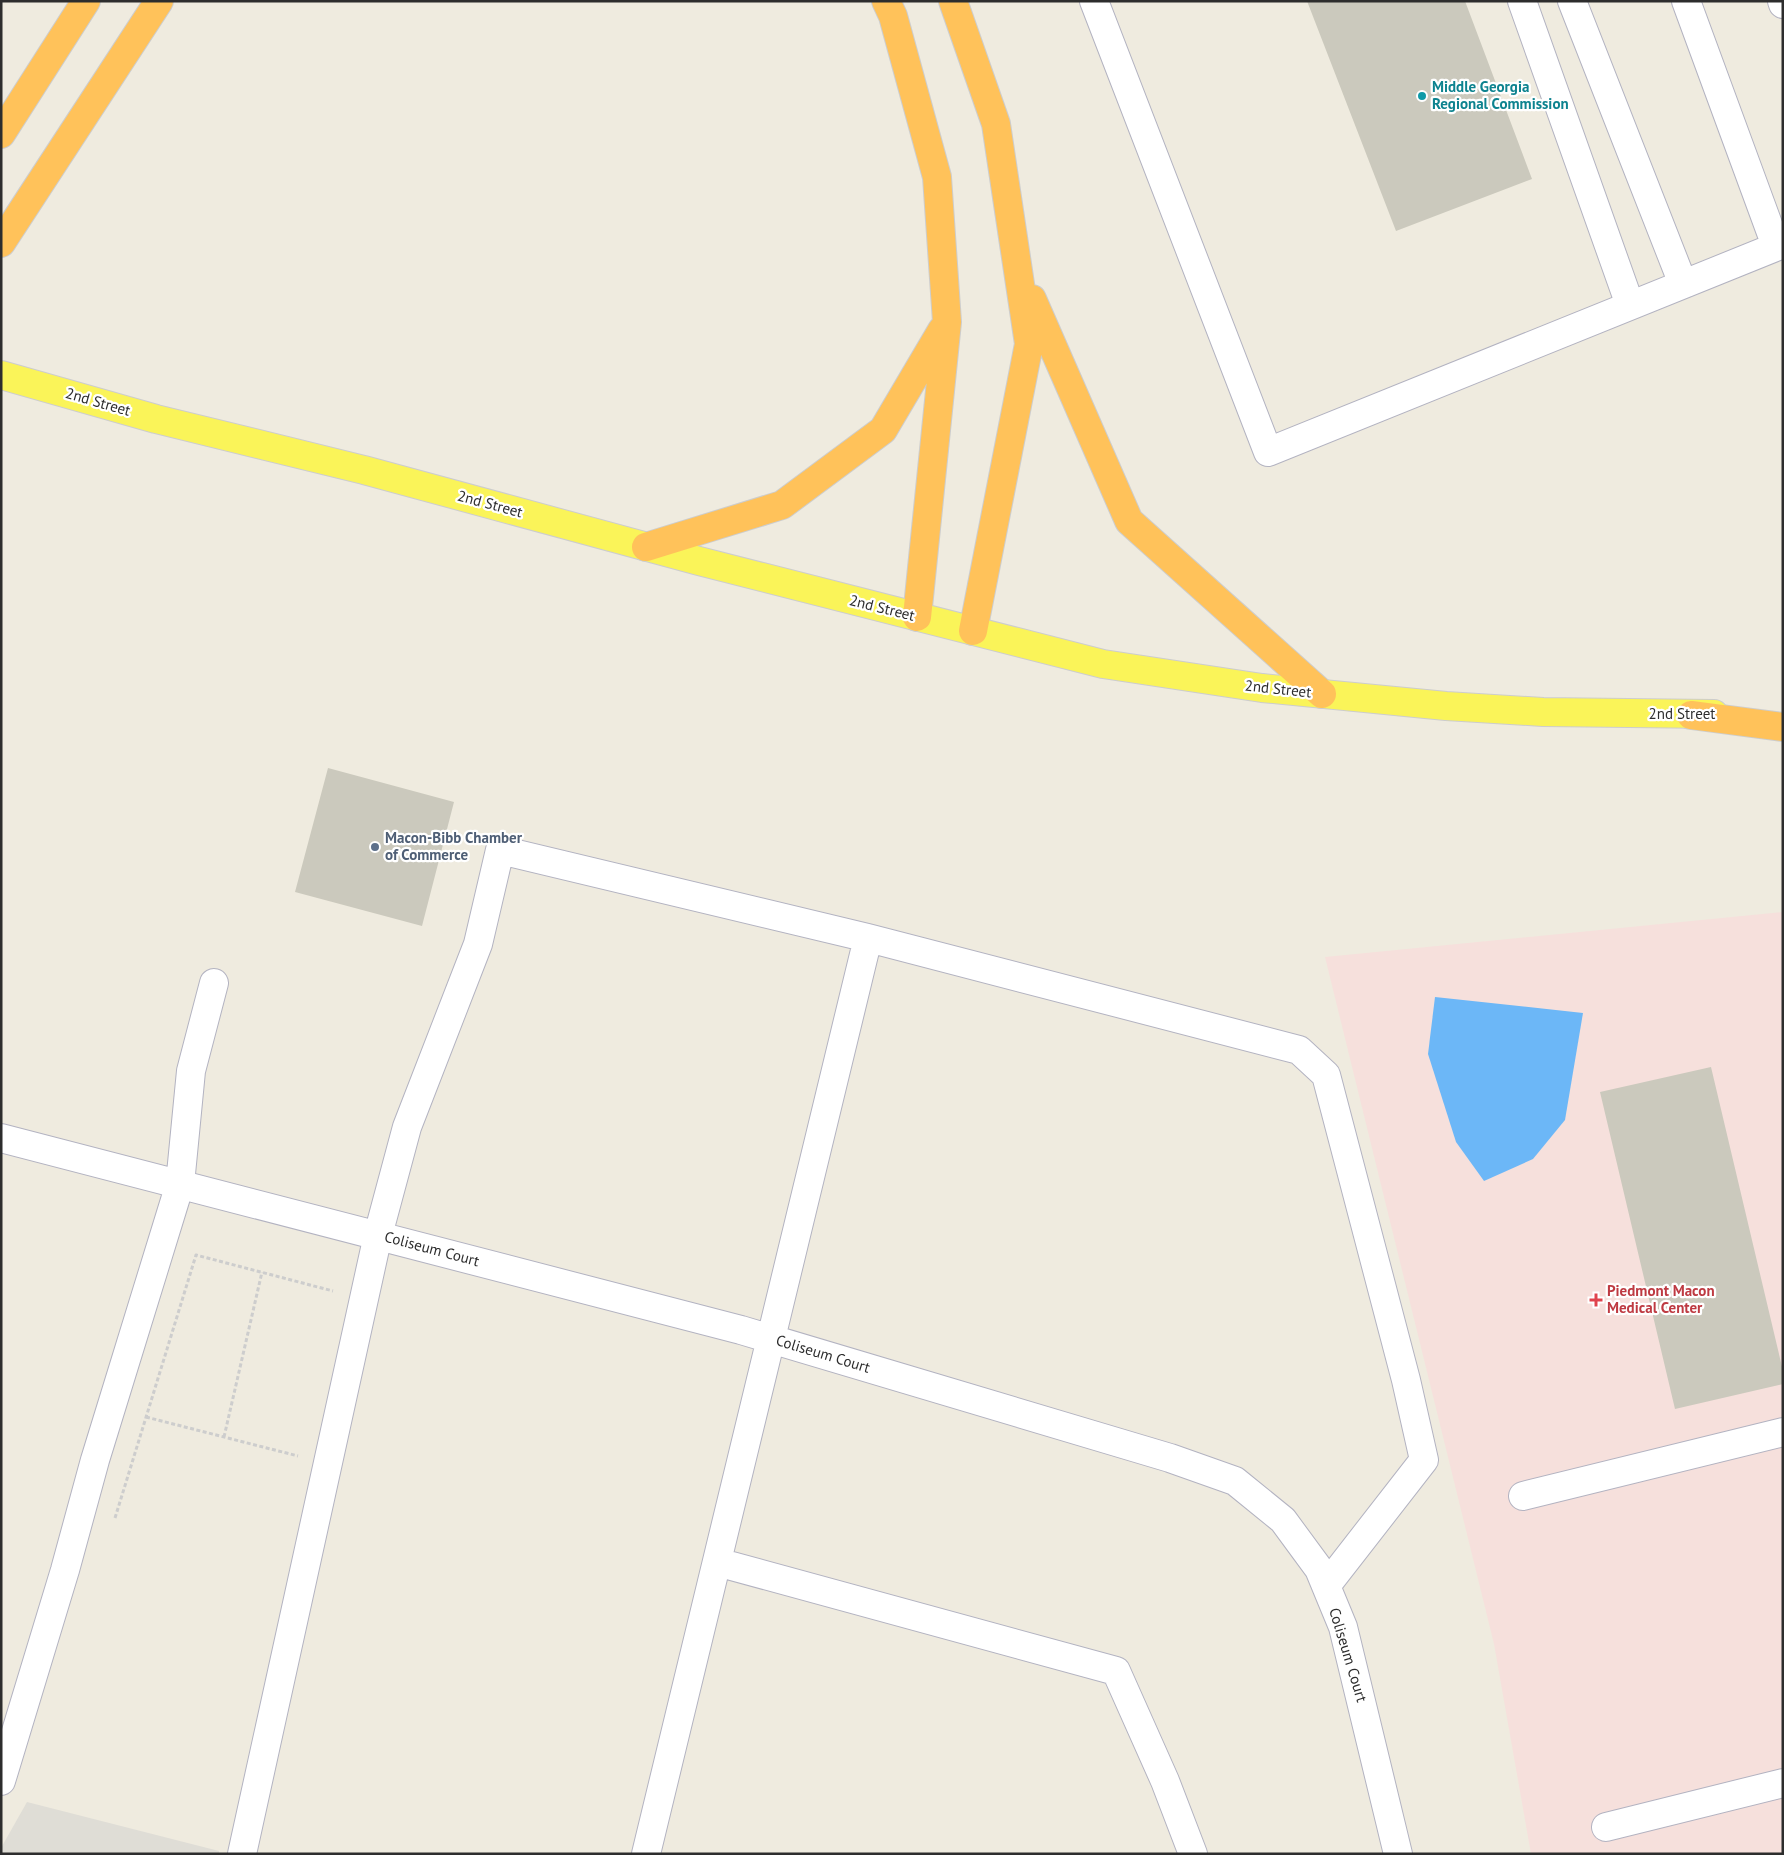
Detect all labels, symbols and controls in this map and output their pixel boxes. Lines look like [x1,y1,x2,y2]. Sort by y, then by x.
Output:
place label: Middle Georgia Regional Commission [1432,77,1569,113]
marker: Middle Georgia Regional Commission [1416,90,1428,102]
street label: 2nd Street [63,383,133,420]
street label: 2nd Street [455,486,525,521]
street label: 2nd Street [847,590,917,625]
street label: 2nd Street [1244,676,1312,701]
street label: 2nd Street [1649,704,1715,723]
place label: Macon-Bibb Chamber of Commerce [385,828,523,864]
marker: Macon-Bibb Chamber of Commerce [369,841,381,853]
street label: Coliseum Court [383,1227,482,1270]
place label: Piedmont Macon Medical Center [1607,1281,1715,1317]
marker: Piedmont Macon Medical Center [1589,1293,1603,1307]
street label: Coliseum Court [774,1330,873,1377]
street label: Coliseum Court [1325,1605,1372,1704]

